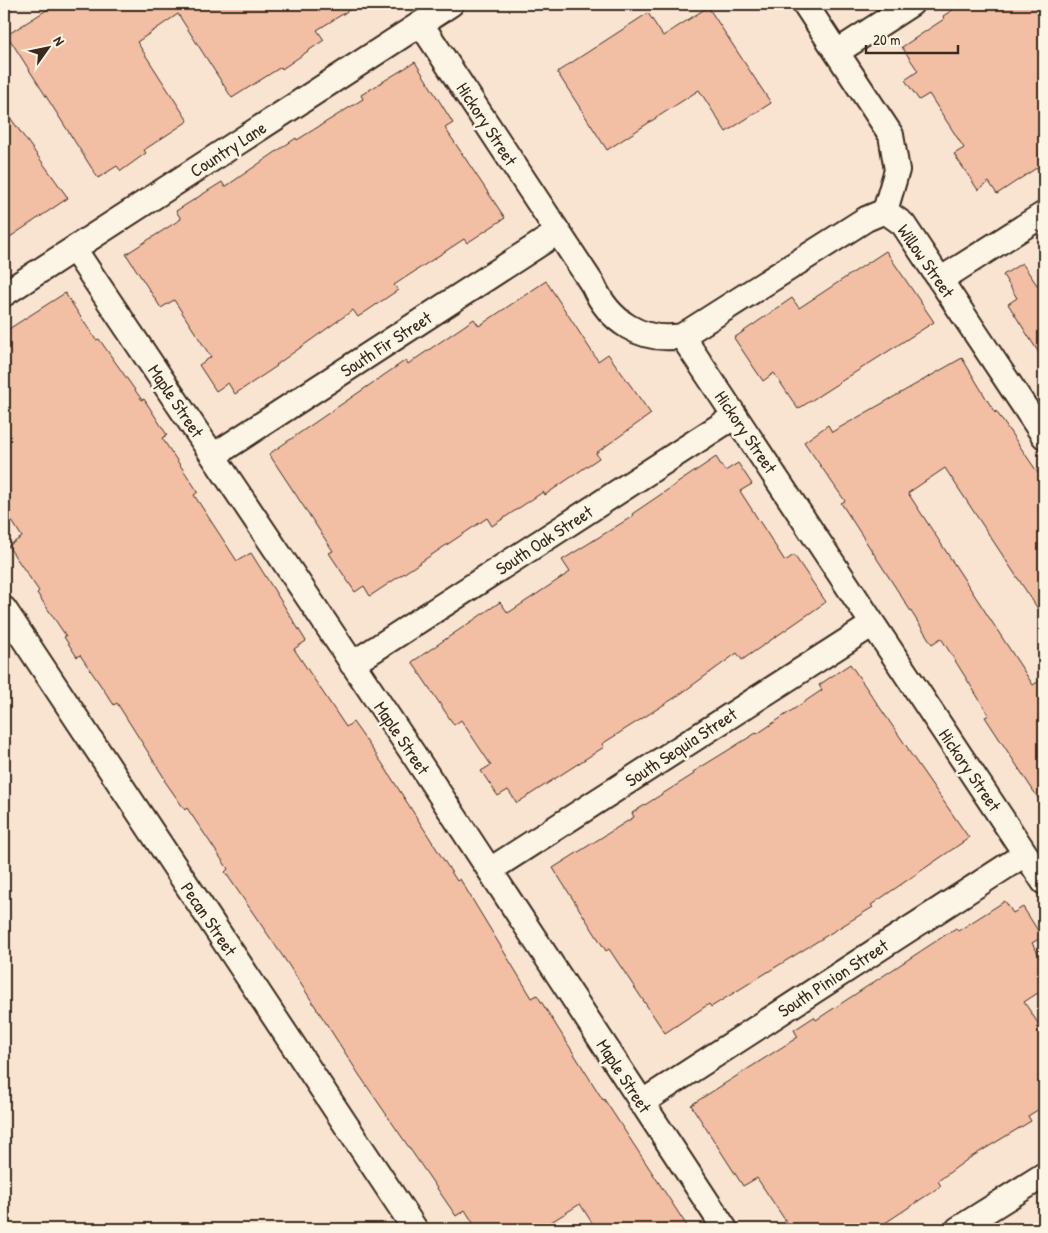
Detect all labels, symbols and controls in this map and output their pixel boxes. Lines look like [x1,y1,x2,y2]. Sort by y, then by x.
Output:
north arrow [22,22,72,72]
scale bar [866,22,958,54]
text: 20 m [873,29,900,50]
text: N [49,32,70,49]
street label: Hickory Street [451,77,524,171]
street label: Country Lane [185,115,271,183]
street label: Willow Street [892,219,961,303]
street label: South Fir Street [335,305,437,383]
street label: Maple Street [142,359,210,443]
street label: Hickory Street [709,386,783,479]
street label: South Oak Street [491,499,598,581]
street label: Maple Street [368,696,436,780]
street label: South Sequia Street [620,701,742,793]
street label: Hickory Street [933,724,1007,817]
street label: Pecan Street [175,877,243,961]
street label: South Pinion Street [773,933,894,1023]
street label: Maple Street [591,1034,658,1118]

